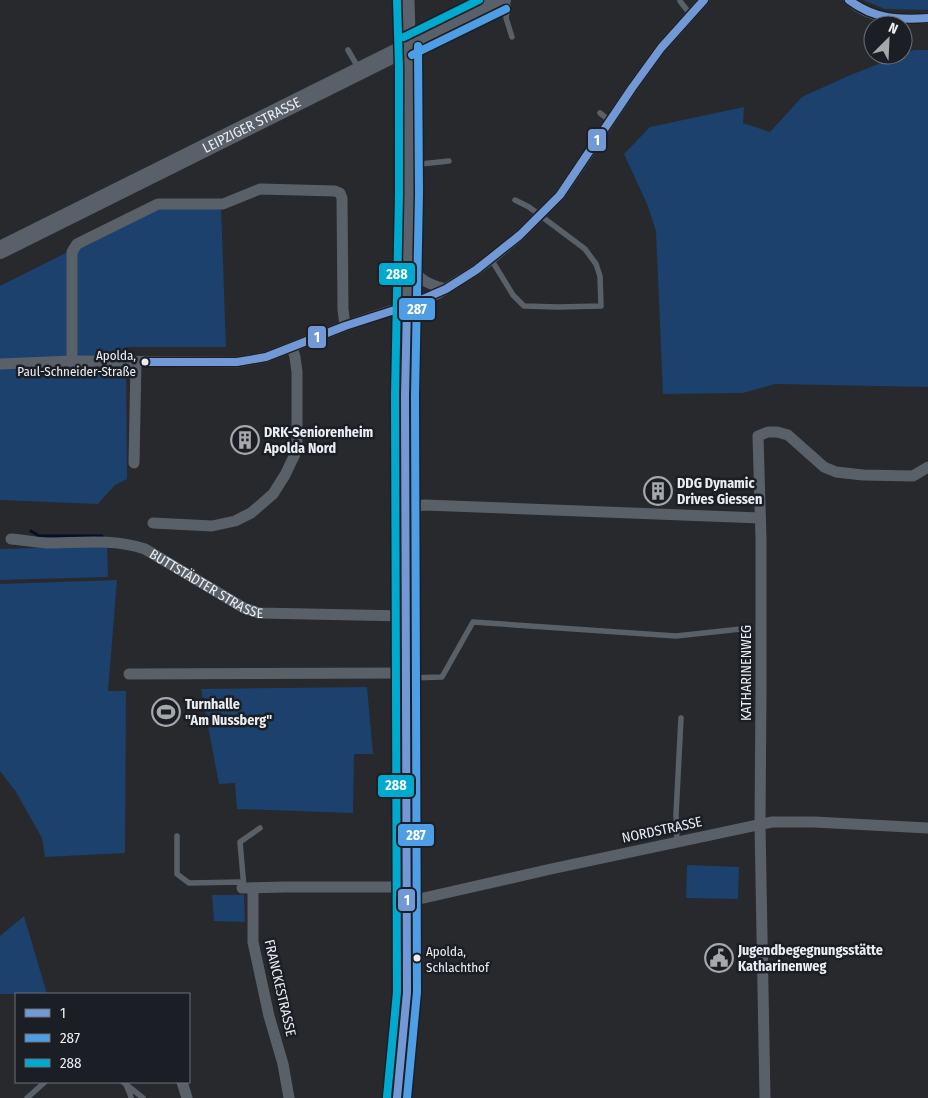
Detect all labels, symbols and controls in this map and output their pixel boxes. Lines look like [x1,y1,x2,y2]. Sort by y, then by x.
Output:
north arrow [863,15,913,65]
text: N [886,19,900,38]
street label: LEIPZIGER STRASSE [200,93,304,156]
line badge: 1 [587,128,607,152]
text: 1 [594,132,600,149]
line badge: 288 [378,262,416,286]
text: 288 [385,266,408,283]
line badge: 287 [398,297,436,321]
text: 287 [406,301,427,318]
line badge: 1 [307,325,327,349]
text: 1 [314,329,320,346]
place label: Apolda, Paul-Schneider-Straße [17,348,136,379]
marker: Apolda, Paul-Schneider-Straße [140,357,150,367]
place label: DRK-Seniorenheim Apolda Nord [263,424,374,457]
building icon: DRK-Seniorenheim Apolda Nord [230,425,260,455]
place label: DDG Dynamic Drives Giessen [677,475,762,508]
building icon: DDG Dynamic Drives Giessen [643,476,673,506]
street label: BUTTSTÄDTER STRASSE [146,545,264,622]
street label: KATHARINENWEG [738,625,755,721]
place label: Turnhalle "Am Nussberg" [185,696,272,729]
sports icon: Turnhalle "Am Nussberg" [151,697,181,727]
line badge: 288 [377,774,415,798]
text: 288 [384,777,407,794]
street label: NORDSTRASSE [620,813,704,847]
line badge: 287 [397,823,435,847]
text: 287 [405,827,426,844]
line badge: 1 [397,888,416,912]
text: 1 [404,892,410,909]
street label: FRANCKESTRASSE [261,938,300,1039]
place label: Jugendbegegnungsstätte Katharinenweg [737,942,883,975]
public building icon: Jugendbegegnungsstätte Katharinenweg [704,943,734,973]
place label: Apolda, Schlachthof [426,944,490,975]
marker: Apolda, Schlachthof [412,953,422,963]
legend [15,993,190,1083]
text: 1 [60,1004,66,1022]
text: 287 [60,1029,80,1047]
text: 288 [60,1054,82,1072]

